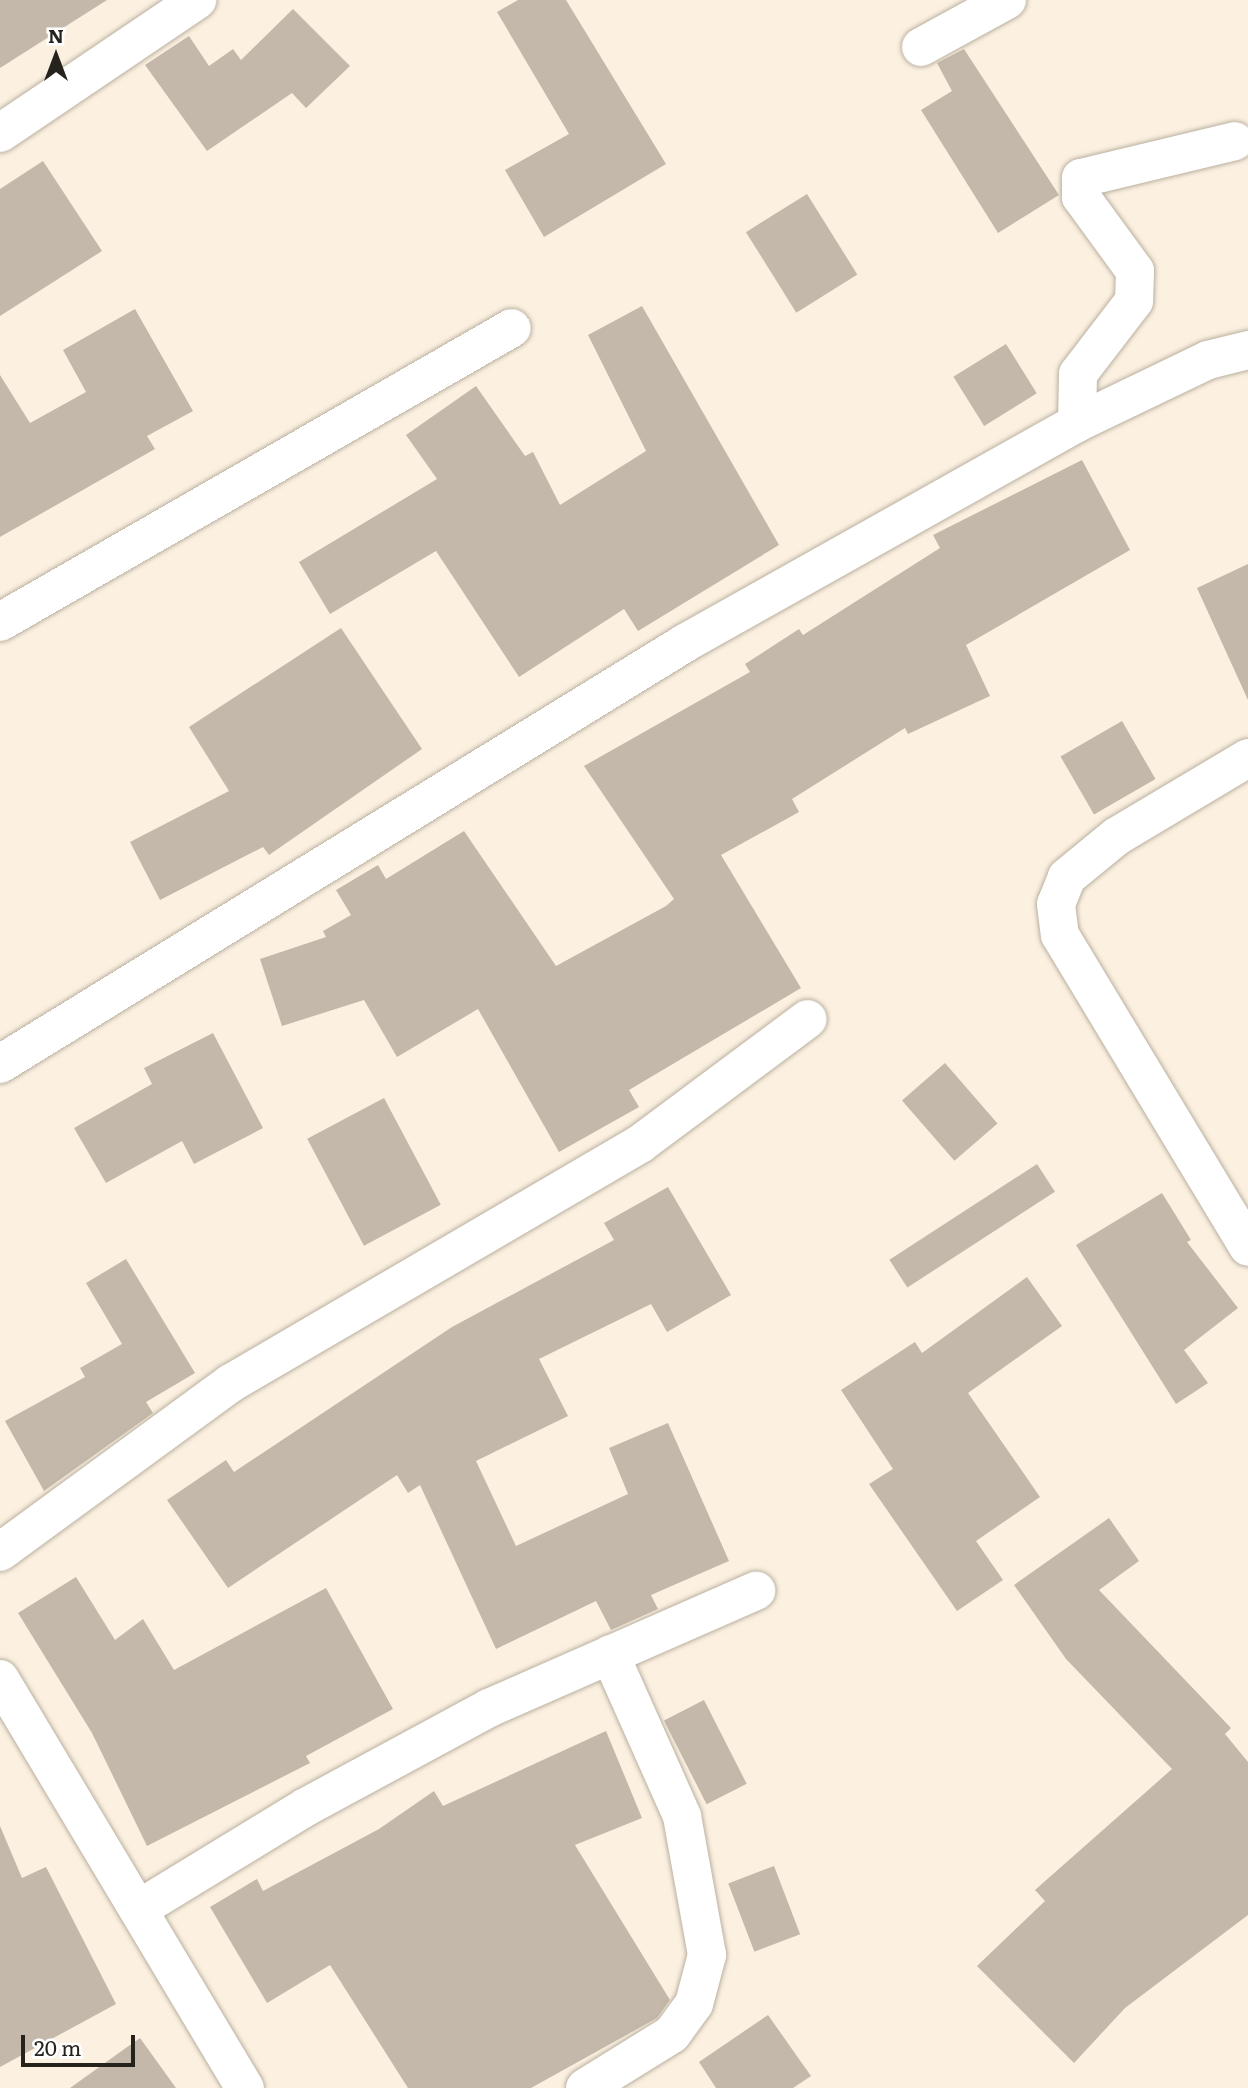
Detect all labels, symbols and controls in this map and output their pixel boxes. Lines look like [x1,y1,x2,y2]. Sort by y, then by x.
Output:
north arrow [21,21,91,91]
text: N [48,21,64,49]
scale bar [24,2022,138,2066]
text: 20 m [34,2031,81,2062]

